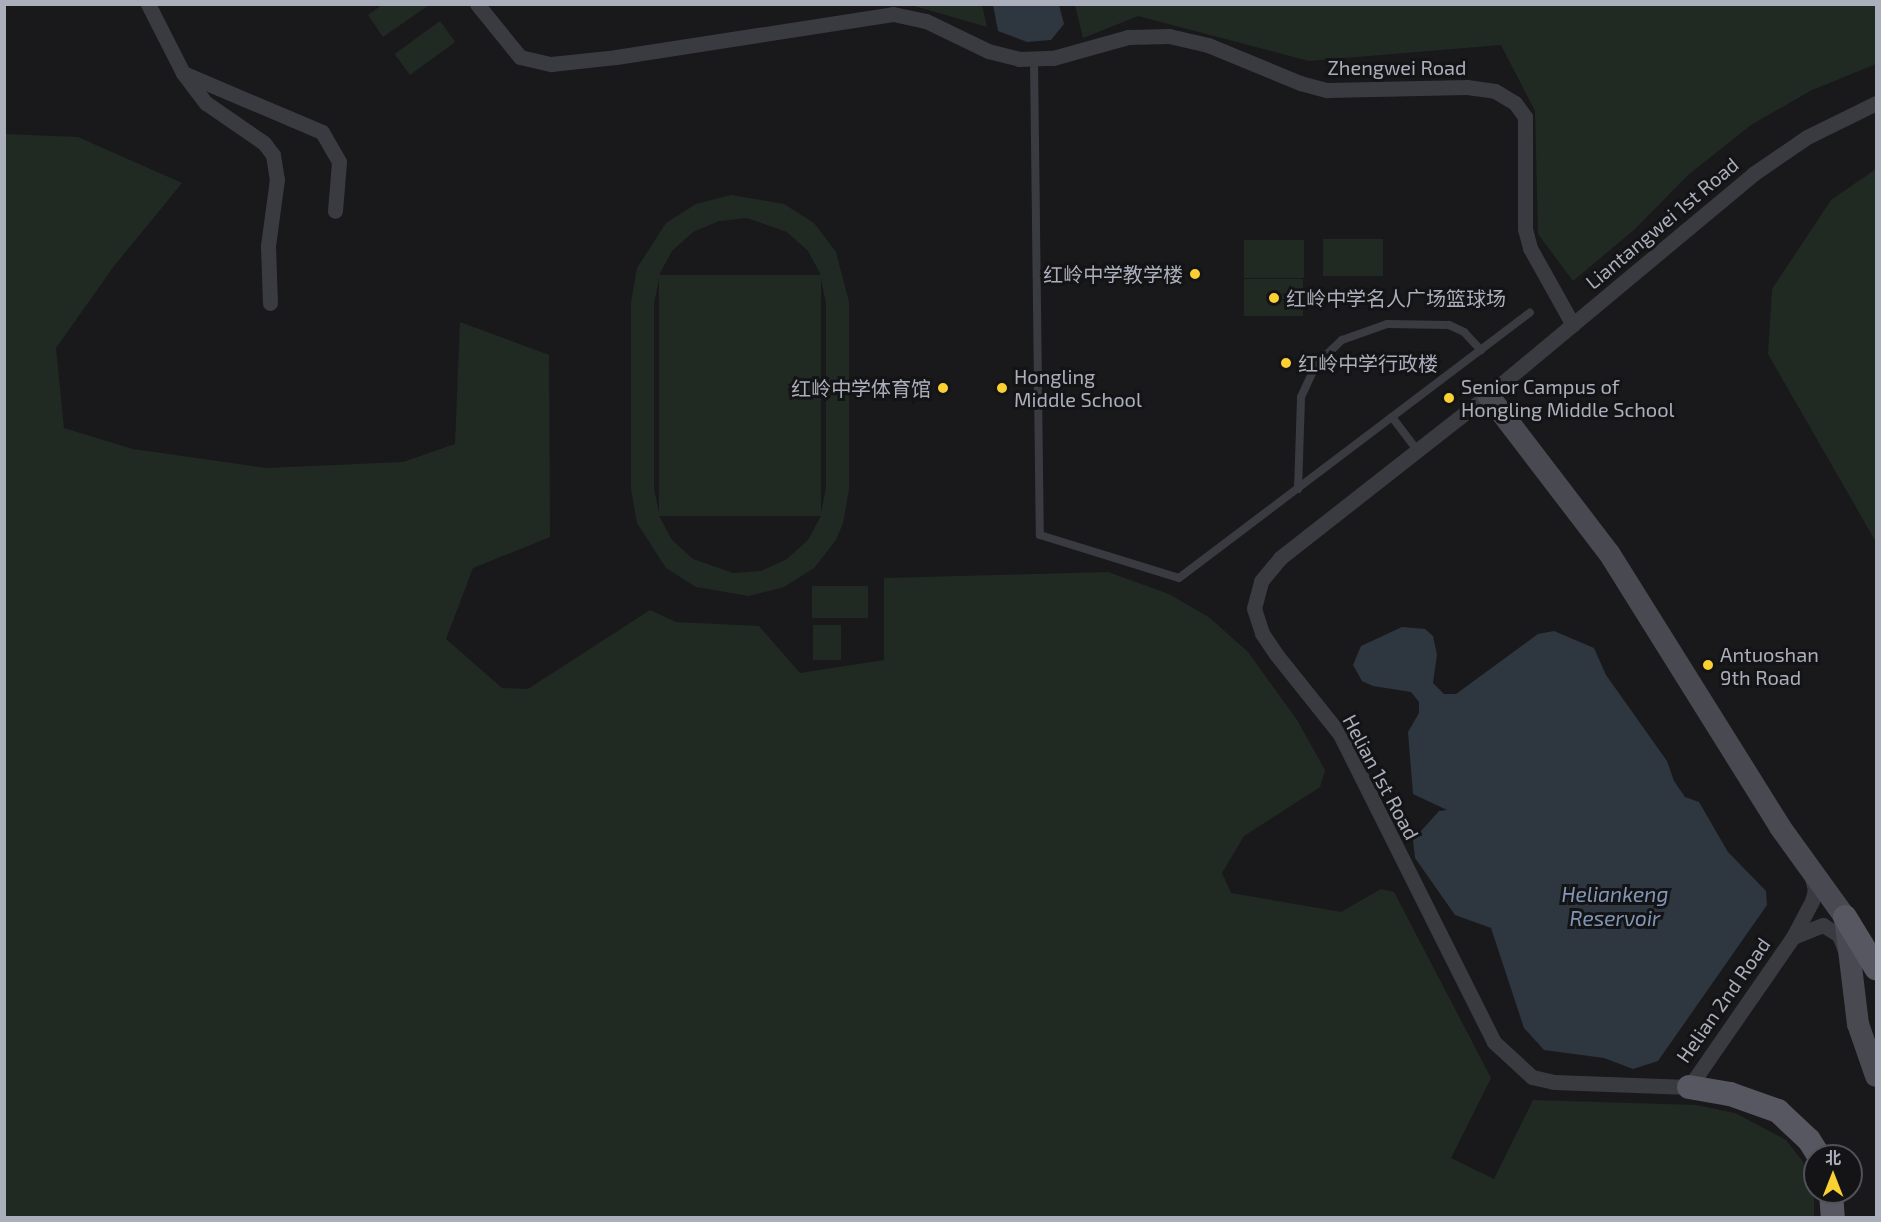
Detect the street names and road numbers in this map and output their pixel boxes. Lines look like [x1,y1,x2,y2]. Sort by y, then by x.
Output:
street label: Zhengwei Road [1327,55,1467,79]
street label: Liantangwei 1st Road [1581,152,1743,294]
street label: Helian 1st Road [1338,710,1424,844]
street label: Helian 2nd Road [1671,933,1775,1067]

